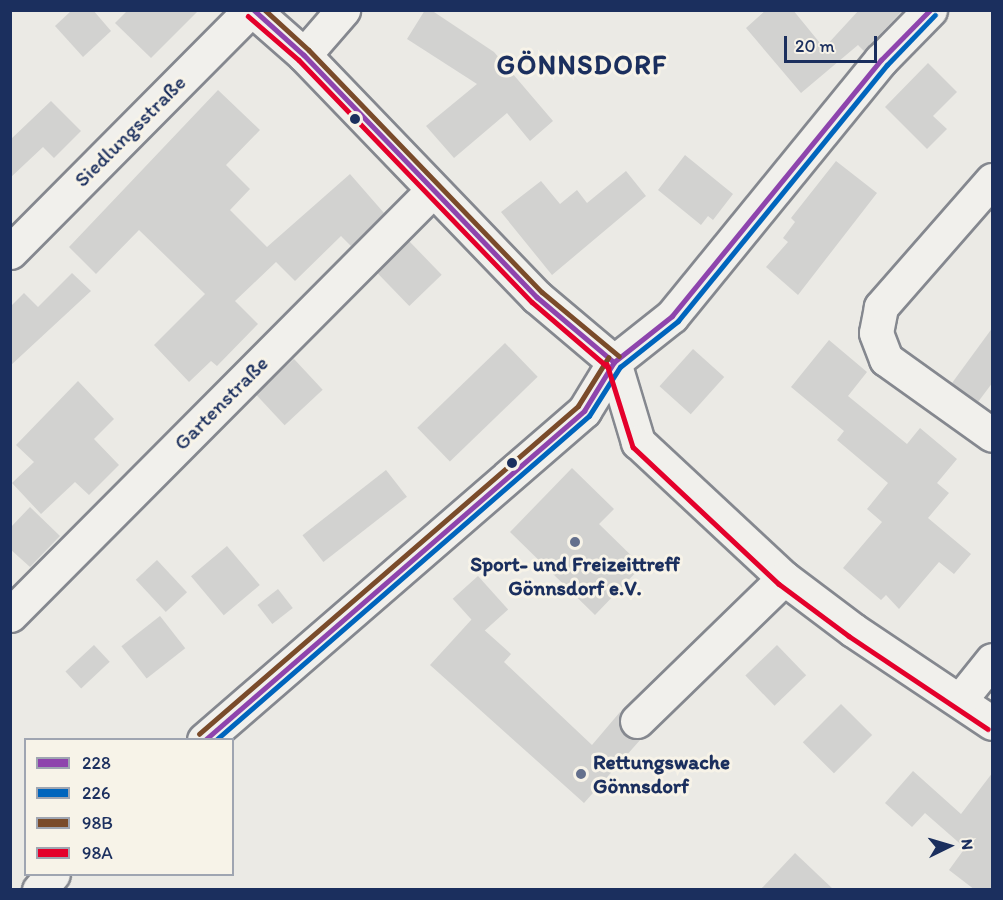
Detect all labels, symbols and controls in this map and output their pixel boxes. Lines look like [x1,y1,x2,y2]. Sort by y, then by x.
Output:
scale bar [787,24,880,62]
text: 20 m [795,35,835,57]
district label: GÖNNSDORF [497,49,667,81]
street label: Siedlungsstraße [69,70,191,192]
unlabelled marker [349,113,361,125]
street label: Gartenstraße [169,351,273,455]
unlabelled marker [506,457,518,469]
marker: Sport- und Freizeittreff Gönnsdorf e.V. [568,535,582,549]
place label: Sport- und Freizeittreff Gönnsdorf e.V. [470,551,680,601]
legend [24,738,234,876]
place label: Rettungswache Gönnsdorf [593,749,730,799]
text: 228 [82,752,111,774]
marker: Rettungswache Gönnsdorf [574,767,588,781]
text: 226 [82,782,110,804]
text: 98B [82,812,113,834]
north arrow [919,816,979,876]
text: N [957,838,977,851]
text: 98A [82,842,113,864]

